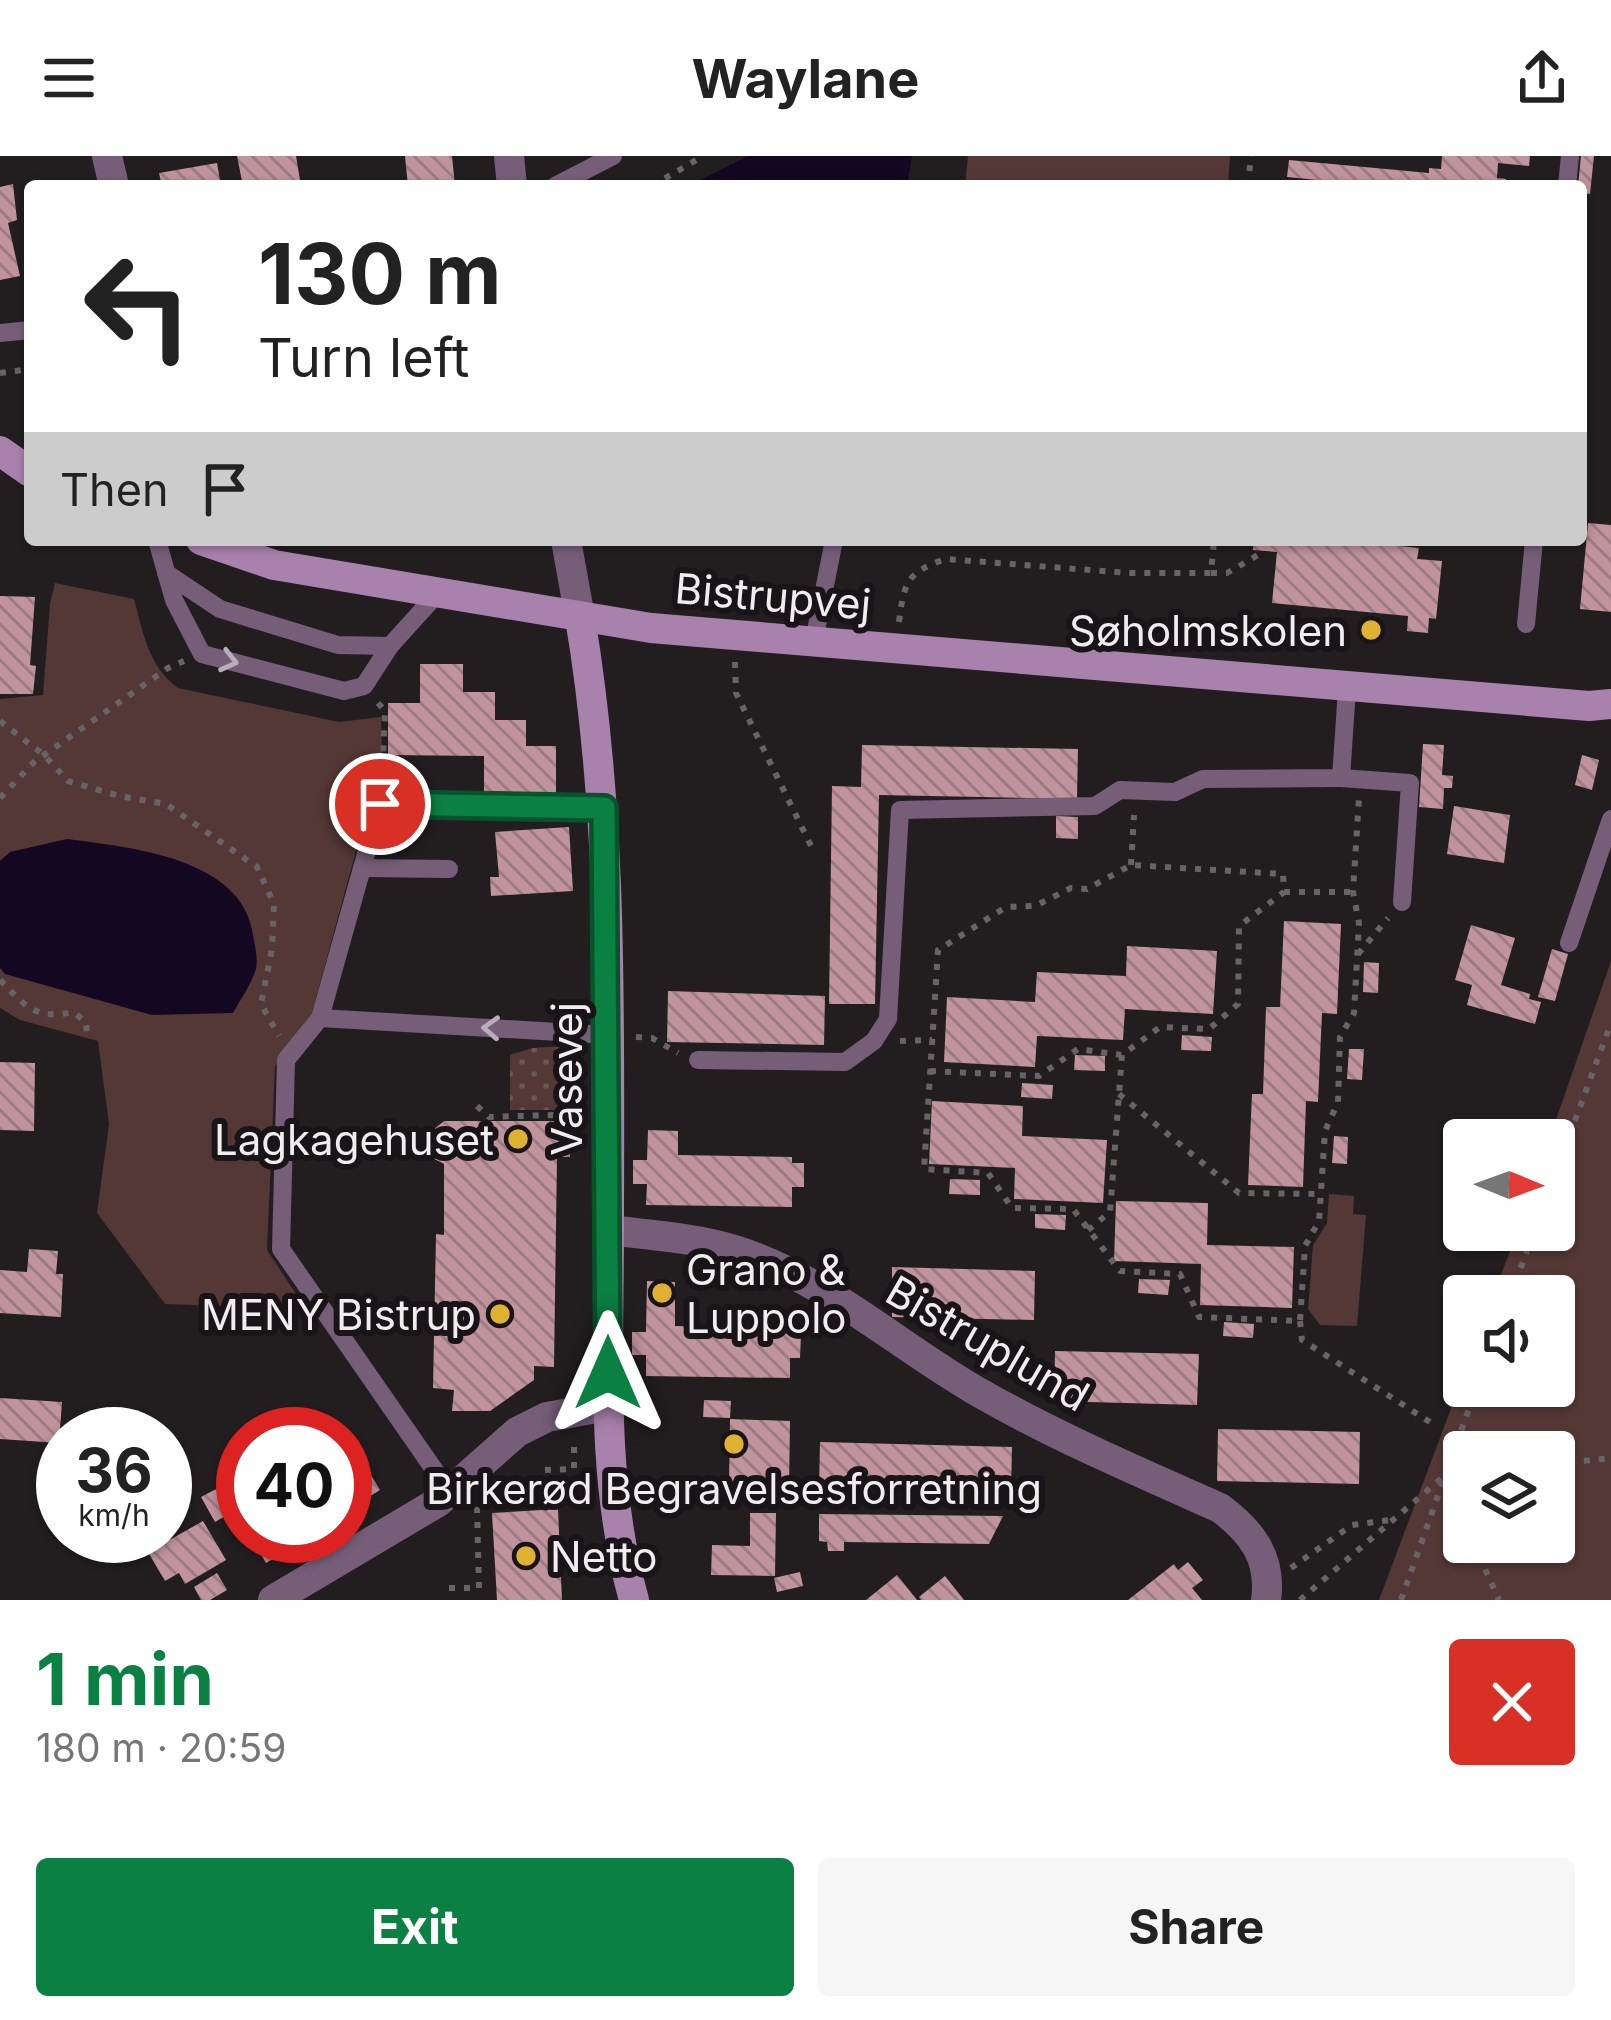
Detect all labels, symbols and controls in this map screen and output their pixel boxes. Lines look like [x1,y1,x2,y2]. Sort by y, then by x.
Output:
icon: menu [36,45,102,111]
icon: share [1509,45,1575,111]
text: Waylane [692,46,919,111]
text: 130 m [258,223,502,324]
icon: left [60,228,216,384]
text: Turn left [258,325,469,390]
icon: arrive [192,456,258,522]
text: Then [60,462,168,517]
street label: Bistrupvej [673,562,873,630]
place label: Søholmskolen [1069,605,1347,656]
marker: Søholmskolen [1358,617,1384,643]
one-way arrow [218,646,238,671]
pin [329,753,431,855]
icon: arrive [347,771,413,837]
street label: Vasevej [541,1002,592,1156]
one-way arrow [481,1015,500,1041]
place label: Lagkagehuset [214,1114,494,1165]
north arrow [1443,1119,1575,1251]
map controls [1443,1119,1575,1563]
marker: Lagkagehuset [505,1126,531,1152]
place label: Grano & Luppolo [686,1244,847,1343]
street label: Bistruplund [878,1265,1098,1421]
button: sound [1443,1275,1575,1407]
marker: Grano & Luppolo [649,1280,675,1306]
place label: MENY Bistrup [201,1289,476,1340]
marker: MENY Bistrup [487,1301,513,1327]
position arrow [545,1310,671,1436]
speed limit sign: 40 [216,1407,372,1563]
marker: Birkerød Begravelsesforretning [721,1431,747,1457]
button: layers [1443,1431,1575,1563]
text: 36 [75,1434,153,1506]
place label: Birkerød Begravelsesforretning [426,1463,1042,1514]
text: km/h [78,1497,150,1533]
place label: Netto [550,1531,657,1582]
marker: Netto [513,1543,539,1569]
text: 1 min [36,1635,214,1722]
button: close [1449,1639,1575,1765]
text: 180 m · 20:59 [36,1724,286,1771]
button: Exit [36,1858,794,1996]
button: Share [818,1858,1575,1996]

